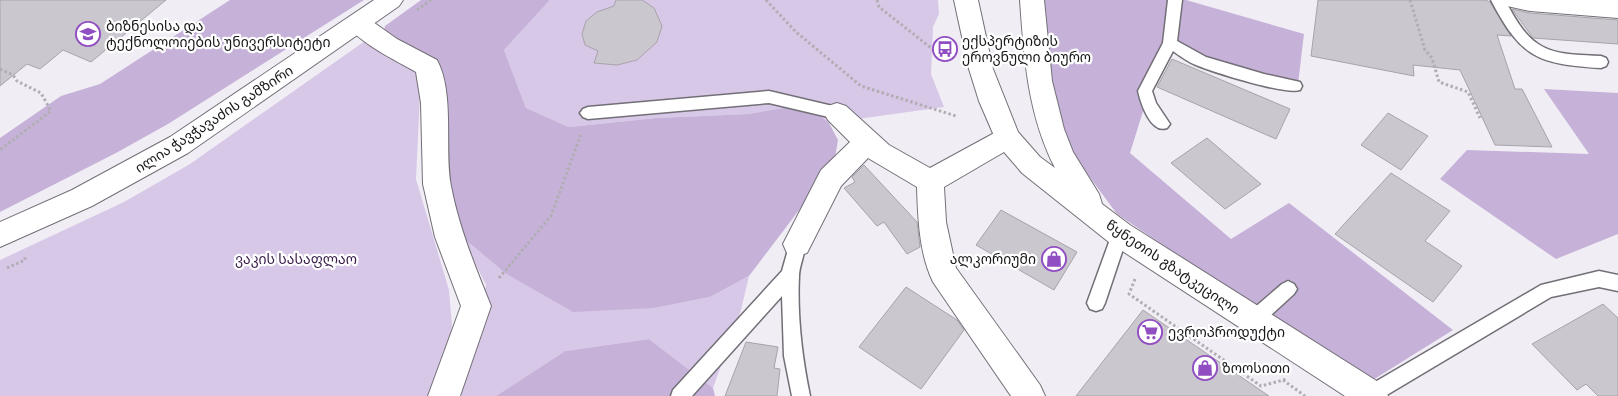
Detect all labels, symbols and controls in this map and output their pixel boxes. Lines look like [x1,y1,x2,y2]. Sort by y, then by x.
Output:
place label: ბიზნესისა და ტექნოლოიების უნივერსიტეტი [106,17,330,51]
school or university icon: ბიზნესისა და ტექნოლოიების უნივერსიტეტი [75,21,101,47]
place label: ექსპერტიზის ეროვნული ბიურო [962,32,1091,66]
bus stop icon: ექსპერტიზის ეროვნული ბიურო [932,36,958,62]
street label: ილია ჭავჭავაძის გამზირი [131,61,297,177]
street label: წყნეთის გზატკეცილი [1103,216,1243,318]
shop icon: ალკორიუმი [1041,246,1067,272]
park label: ვაკის სასაფლაო [235,250,357,268]
place label: ალკორიუმი [950,250,1036,268]
supermarket icon: ევროპროდუქტი [1137,319,1163,345]
place label: ევროპროდუქტი [1168,323,1285,341]
shop icon: ზოოსითი [1192,355,1218,381]
place label: ზოოსითი [1222,359,1290,377]

